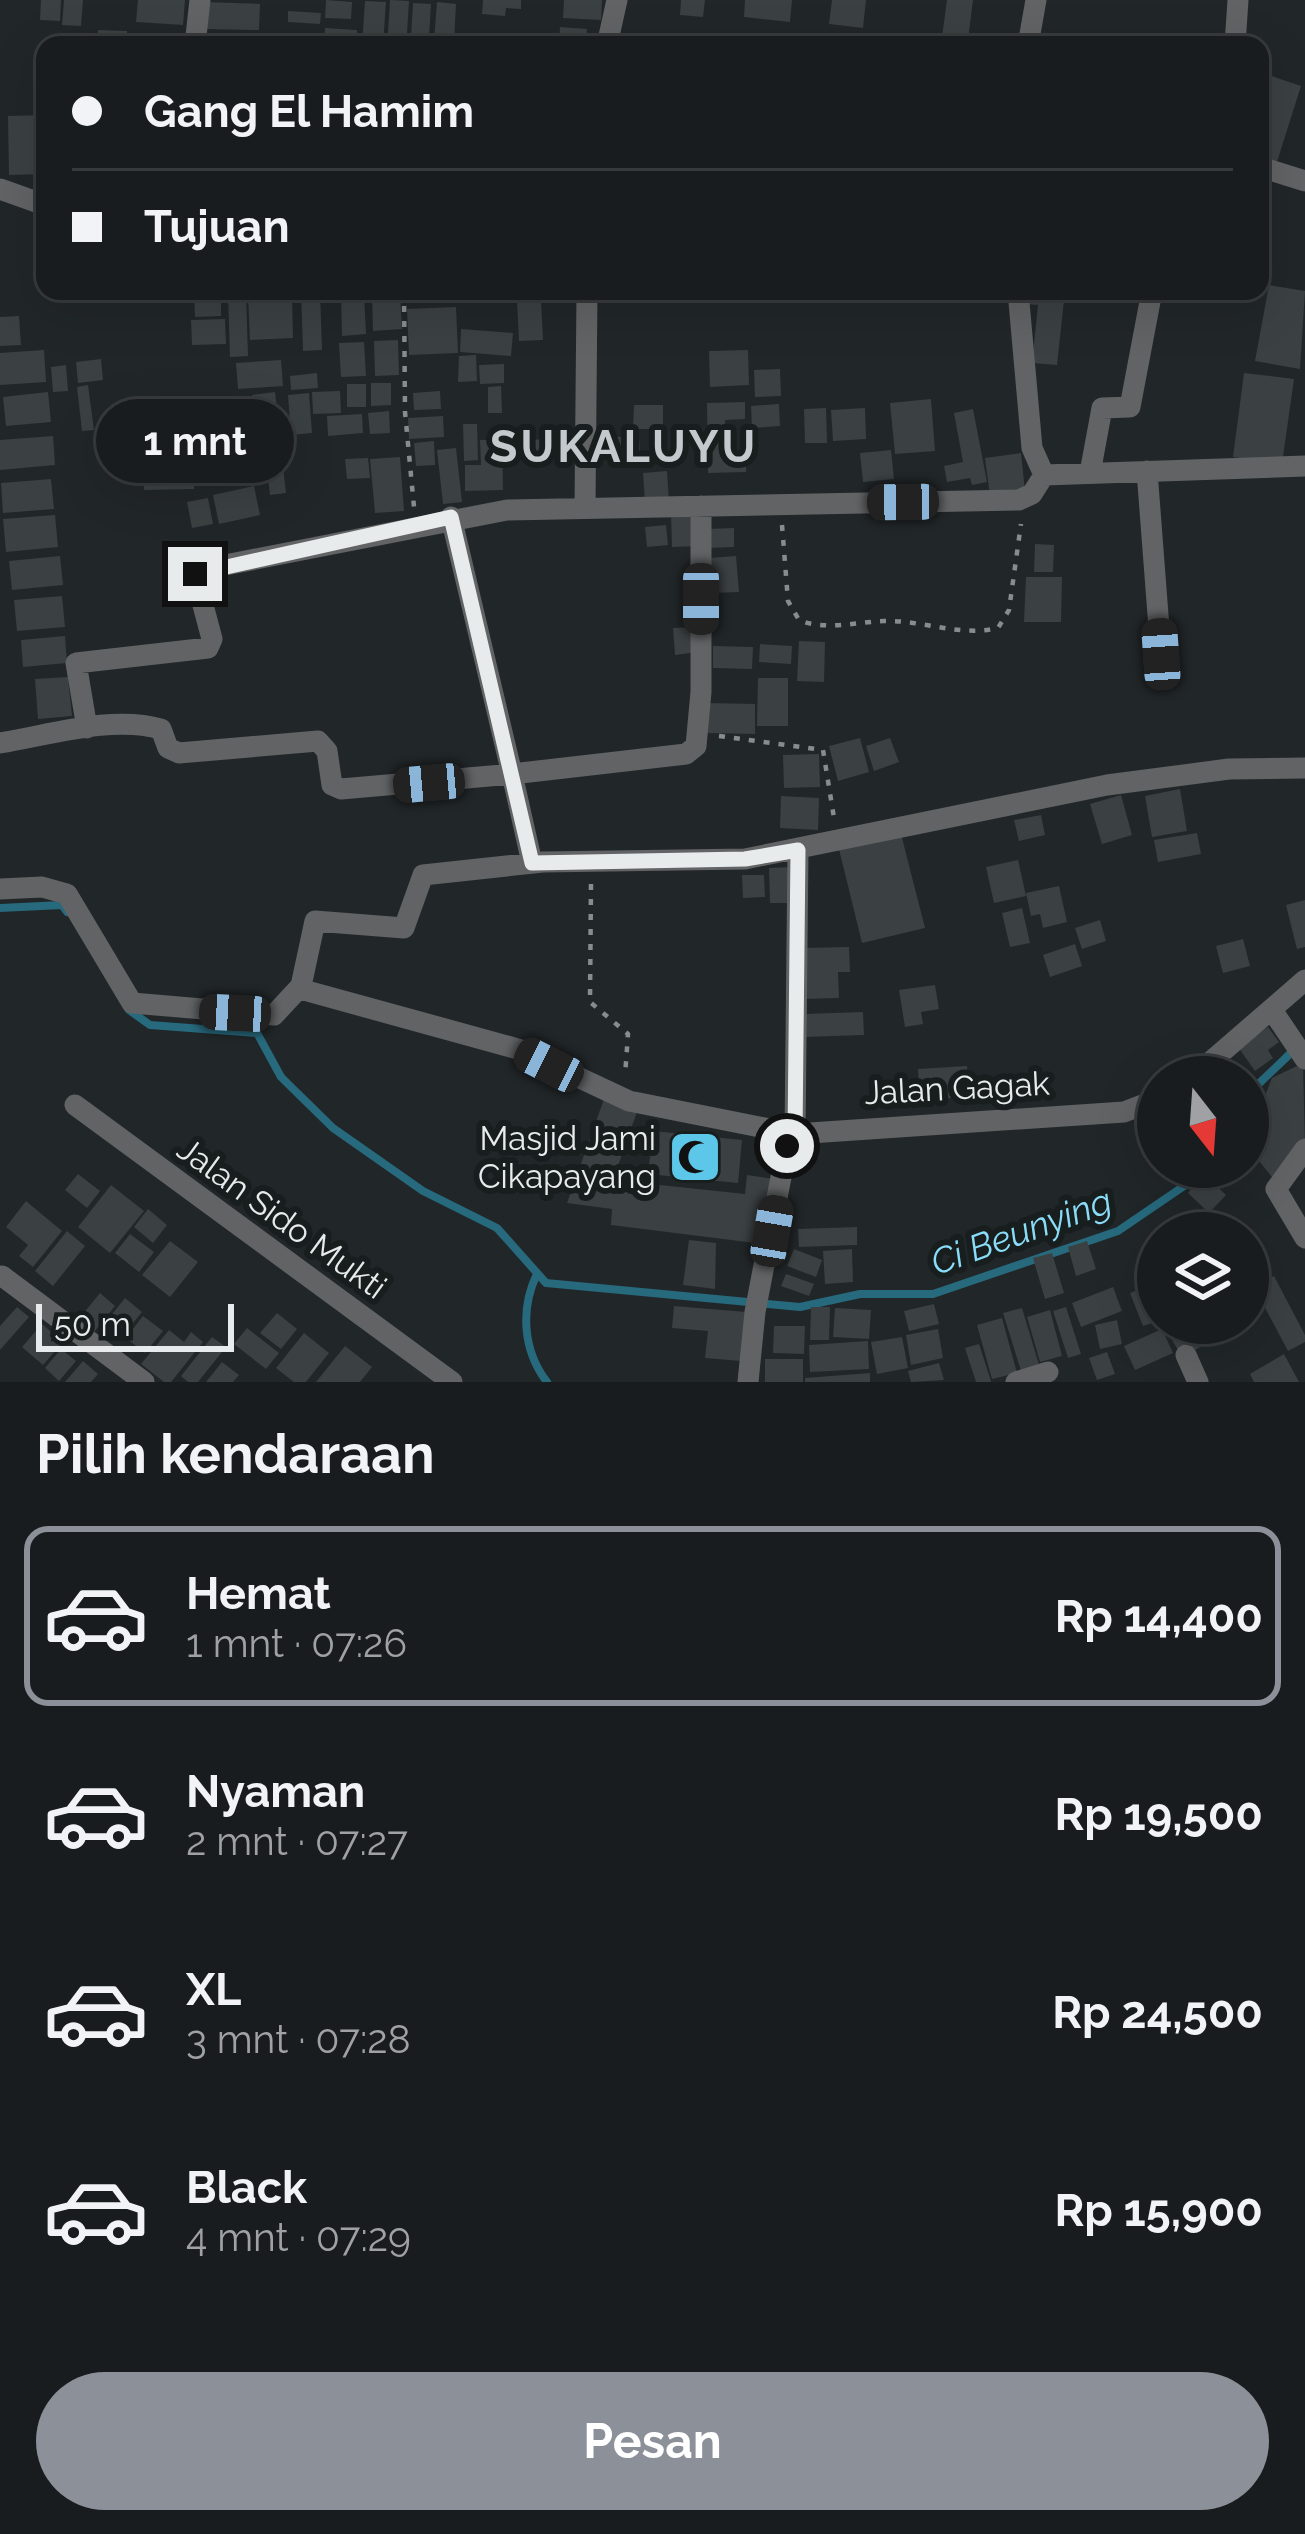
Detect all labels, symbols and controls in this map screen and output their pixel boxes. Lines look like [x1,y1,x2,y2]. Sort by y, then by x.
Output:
text: Gang El Hamim [144,85,474,138]
text: Tujuan [144,200,290,253]
callout: 1 mnt [96,400,294,484]
text: 1 mnt [143,418,247,464]
district label: SUKALUYU [490,420,758,473]
car [867,483,939,521]
route end [168,547,222,601]
car [683,563,719,635]
car [1141,617,1181,691]
car [392,762,466,804]
car [198,993,272,1033]
car [509,1033,589,1097]
north arrow [1137,1056,1269,1188]
map controls [1137,1056,1269,1344]
street label: Jalan Gagak [863,1064,1051,1112]
place label: Masjid Jami Cikapayang [478,1119,656,1196]
route start [760,1119,814,1173]
street label: Jalan Sido Mukti [170,1129,394,1307]
mosque icon: Masjid Jami Cikapayang [667,1129,723,1185]
water label: Ci Beunying [925,1179,1117,1283]
car [748,1192,796,1270]
button: layers [1137,1212,1269,1344]
scale bar [36,1298,234,1351]
text: 50 m [54,1305,131,1344]
text: Pilih kendaraan [36,1422,435,1486]
icon: car [42,1562,150,1670]
text: Hemat [186,1567,331,1620]
text: Rp 14,400 [1055,1590,1263,1643]
text: 1 mnt · 07:26 [186,1620,407,1666]
icon: car [42,1760,150,1868]
text: Nyaman [186,1765,365,1818]
text: Rp 19,500 [1055,1788,1263,1841]
text: 2 mnt · 07:27 [186,1818,408,1864]
icon: car [42,1958,150,2066]
text: XL [186,1963,241,2016]
text: Rp 24,500 [1052,1986,1263,2039]
text: 3 mnt · 07:28 [186,2016,411,2062]
icon: car [42,2156,150,2264]
text: Black [186,2161,307,2214]
text: Rp 15,900 [1055,2184,1263,2237]
text: 4 mnt · 07:29 [186,2214,411,2260]
button: Pesan [36,2372,1269,2510]

